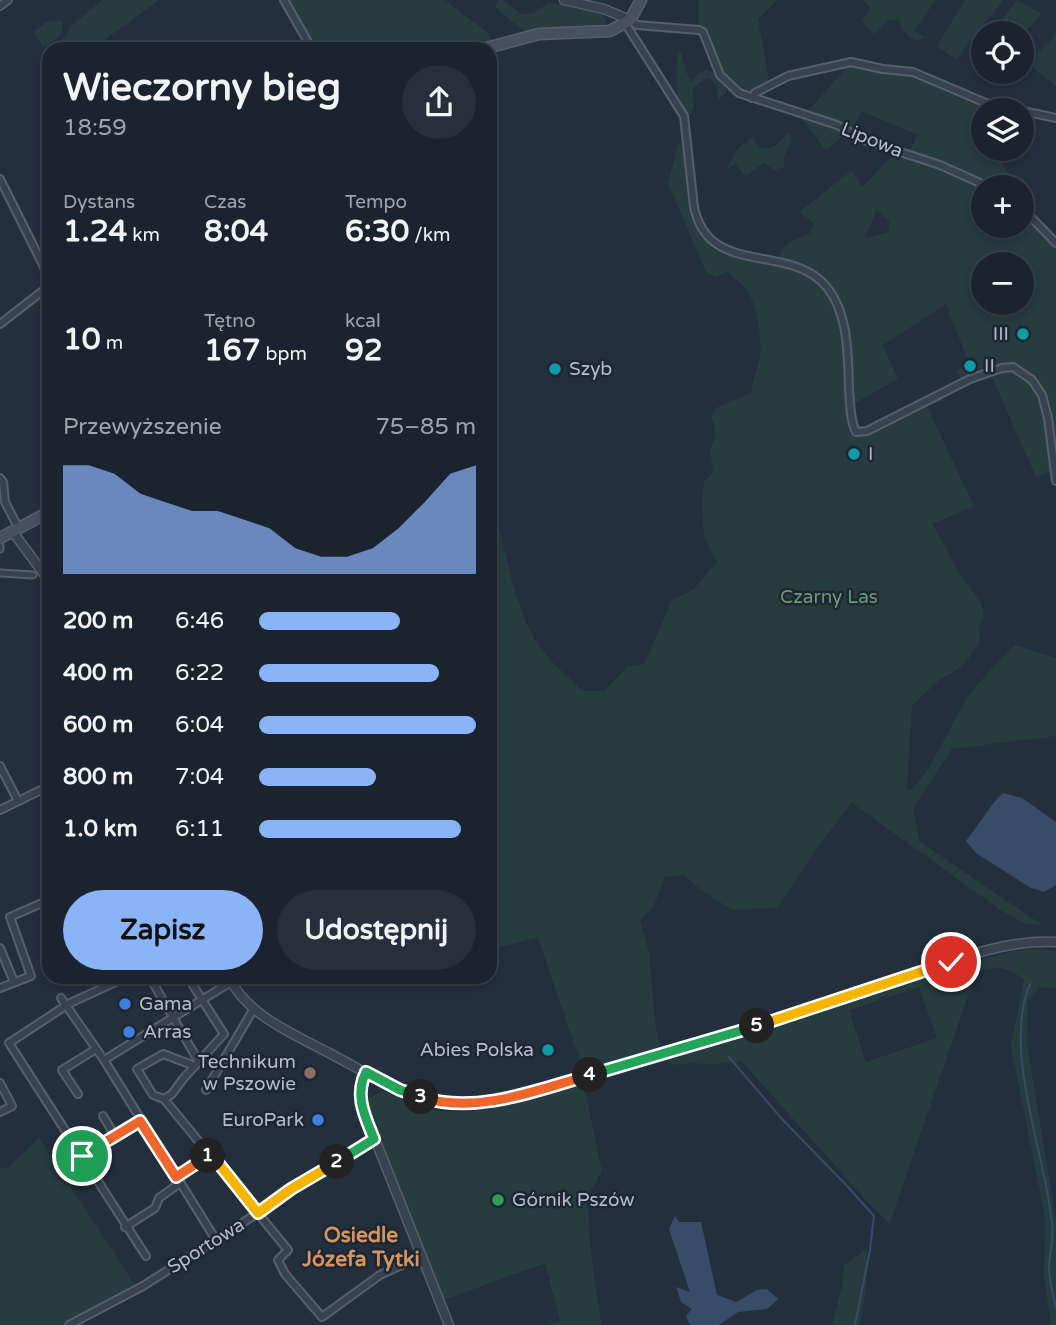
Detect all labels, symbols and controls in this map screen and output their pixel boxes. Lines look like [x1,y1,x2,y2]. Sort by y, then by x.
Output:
map controls [971,21,1034,315]
button: locate [971,21,1034,84]
text: Wieczorny bieg [63,65,341,111]
button: share [402,65,476,139]
button: layers [971,98,1034,161]
text: 18:59 [63,114,127,142]
street label: Lipowa [838,118,906,162]
button: + [971,175,1034,238]
text: Dystans [63,191,135,213]
text: Czas [204,191,246,213]
text: Tempo [345,191,407,213]
text: 1.24 [63,213,127,250]
text: 8:04 [204,213,268,250]
text: 6:30 [345,213,409,250]
text: km [127,224,160,246]
text: /km [409,224,450,246]
button: − [971,252,1034,315]
text: Tętno [204,310,256,332]
text: kcal [345,310,381,332]
text: 10 [63,321,101,358]
place label: III [993,323,1009,345]
marker: III [1015,326,1031,342]
text: m [101,332,123,354]
text: 167 [204,332,261,369]
text: 92 [345,332,383,369]
text: bpm [261,343,307,365]
place label: II [984,355,995,377]
place label: Szyb [569,358,612,380]
marker: II [962,358,978,374]
marker: Szyb [547,361,563,377]
text: Przewyższenie [63,413,222,441]
text: 75–85 m [375,413,476,441]
place label: I [868,443,873,465]
marker: I [846,446,862,462]
park label: Czarny Las [780,586,878,608]
text: 200 m [63,607,133,635]
text: 6:46 [175,607,224,635]
text: 400 m [63,659,133,687]
text: 6:22 [175,659,224,687]
text: 600 m [63,711,133,739]
text: 6:04 [175,711,224,739]
text: 800 m [63,763,133,791]
text: 7:04 [175,763,224,791]
text: 1.0 km [63,815,138,843]
text: 6:11 [175,815,224,843]
button: Zapisz [63,890,263,970]
button: Udostępnij [277,890,476,970]
pin [921,932,981,992]
icon: check [932,943,970,981]
place label: Gama [139,993,192,1015]
marker: Gama [117,996,133,1012]
pin: 5 [740,1009,774,1044]
text: 5 [751,1014,762,1036]
place label: Arras [143,1021,191,1043]
marker: Arras [121,1024,137,1040]
place label: Abies Polska [420,1039,534,1061]
marker: Abies Polska [540,1042,556,1058]
place label: Technikum w Pszowie [198,1051,296,1095]
pin: 4 [572,1058,608,1092]
text: 4 [584,1063,595,1085]
marker: Technikum w Pszowie [302,1065,318,1081]
pin: 3 [404,1080,438,1114]
text: 3 [415,1085,426,1107]
place label: EuroPark [222,1109,304,1131]
marker: EuroPark [310,1112,326,1128]
pin [52,1126,112,1186]
icon: arrive [63,1137,101,1175]
pin: 1 [190,1138,226,1174]
text: 1 [202,1144,213,1166]
pin: 2 [320,1144,354,1180]
text: 2 [331,1150,342,1172]
place label: Górnik Pszów [512,1189,635,1211]
marker: Górnik Pszów [490,1192,506,1208]
street label: Sportowa [163,1214,249,1278]
district label: Osiedle Józefa Tytki [301,1223,420,1272]

